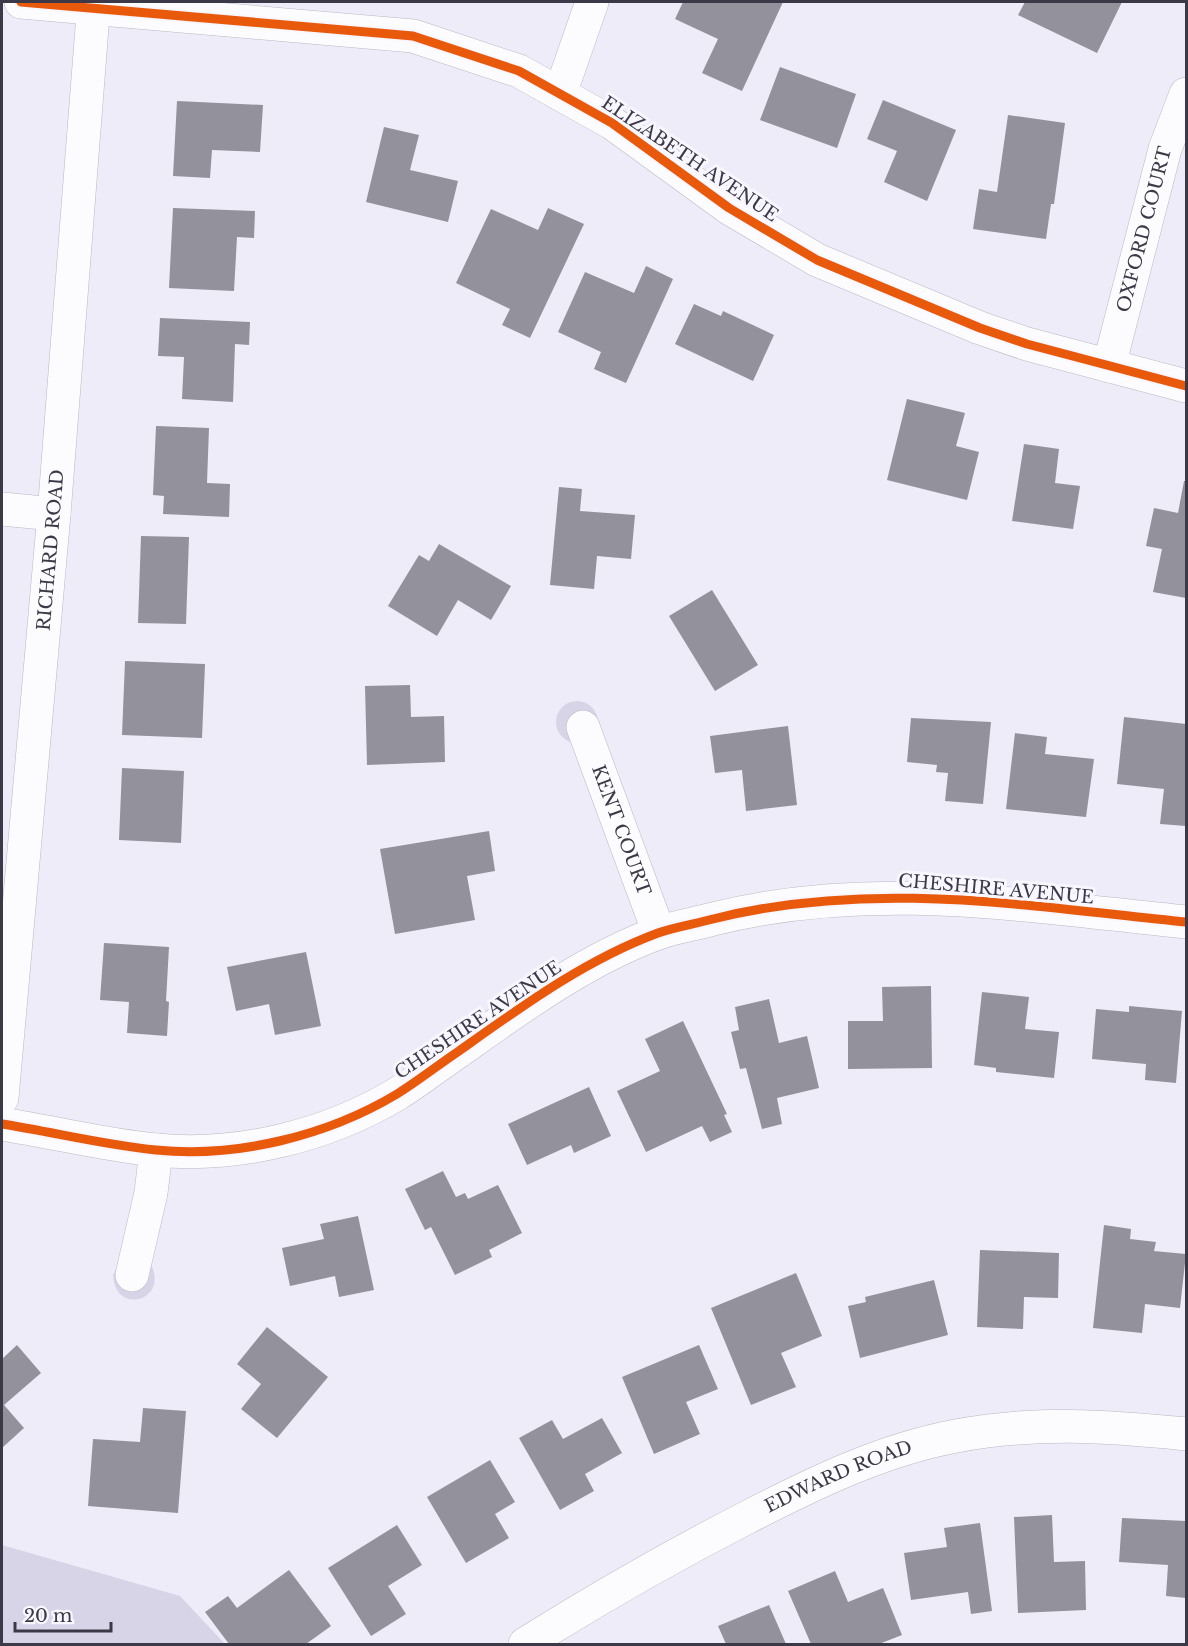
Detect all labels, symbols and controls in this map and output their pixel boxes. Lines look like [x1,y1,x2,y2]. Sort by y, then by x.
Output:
street label: ELIZABETH AVENUE [598,92,782,226]
street label: OXFORD COURT [1112,144,1176,315]
street label: RICHARD ROAD [33,469,68,632]
street label: KENT COURT [587,762,655,899]
street label: CHESHIRE AVENUE [897,869,1095,909]
street label: CHESHIRE AVENUE [391,956,565,1084]
street label: EDWARD ROAD [761,1436,915,1518]
scale bar [15,1595,111,1633]
text: 20 m [24,1605,72,1627]

